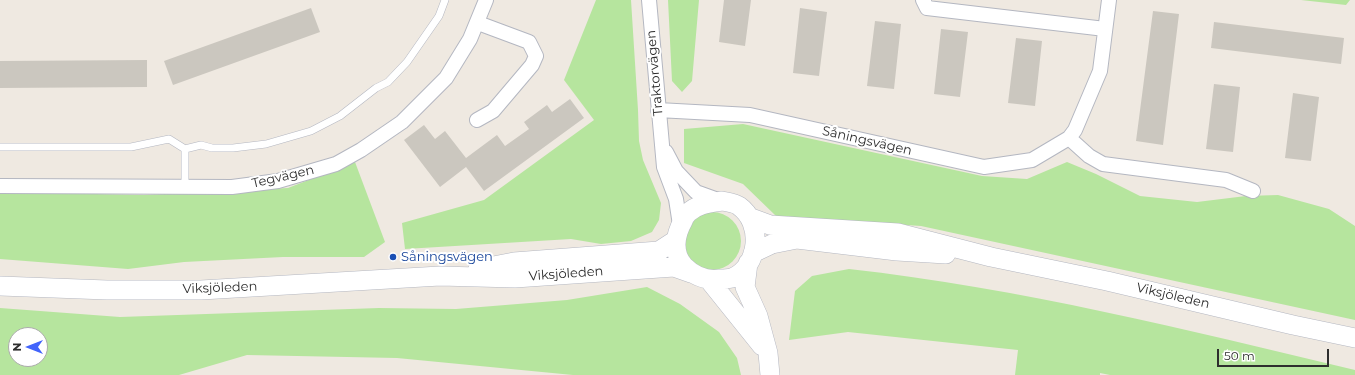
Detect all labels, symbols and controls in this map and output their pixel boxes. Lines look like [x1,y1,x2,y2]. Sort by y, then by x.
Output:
street label: Traktorvägen [643,29,667,117]
street label: Såningsvägen [820,123,914,159]
street label: Tegvägen [250,162,316,192]
place label: Såningsvägen [401,249,493,265]
marker: Såningsvägen [388,252,398,262]
street label: Viksjöleden [528,264,604,284]
street label: Viksjöleden [182,279,258,297]
street label: Viksjöleden [1135,280,1211,312]
north arrow [8,327,48,367]
scale bar [1219,341,1331,367]
text: N [10,343,24,351]
text: 50 m [1224,348,1255,363]

